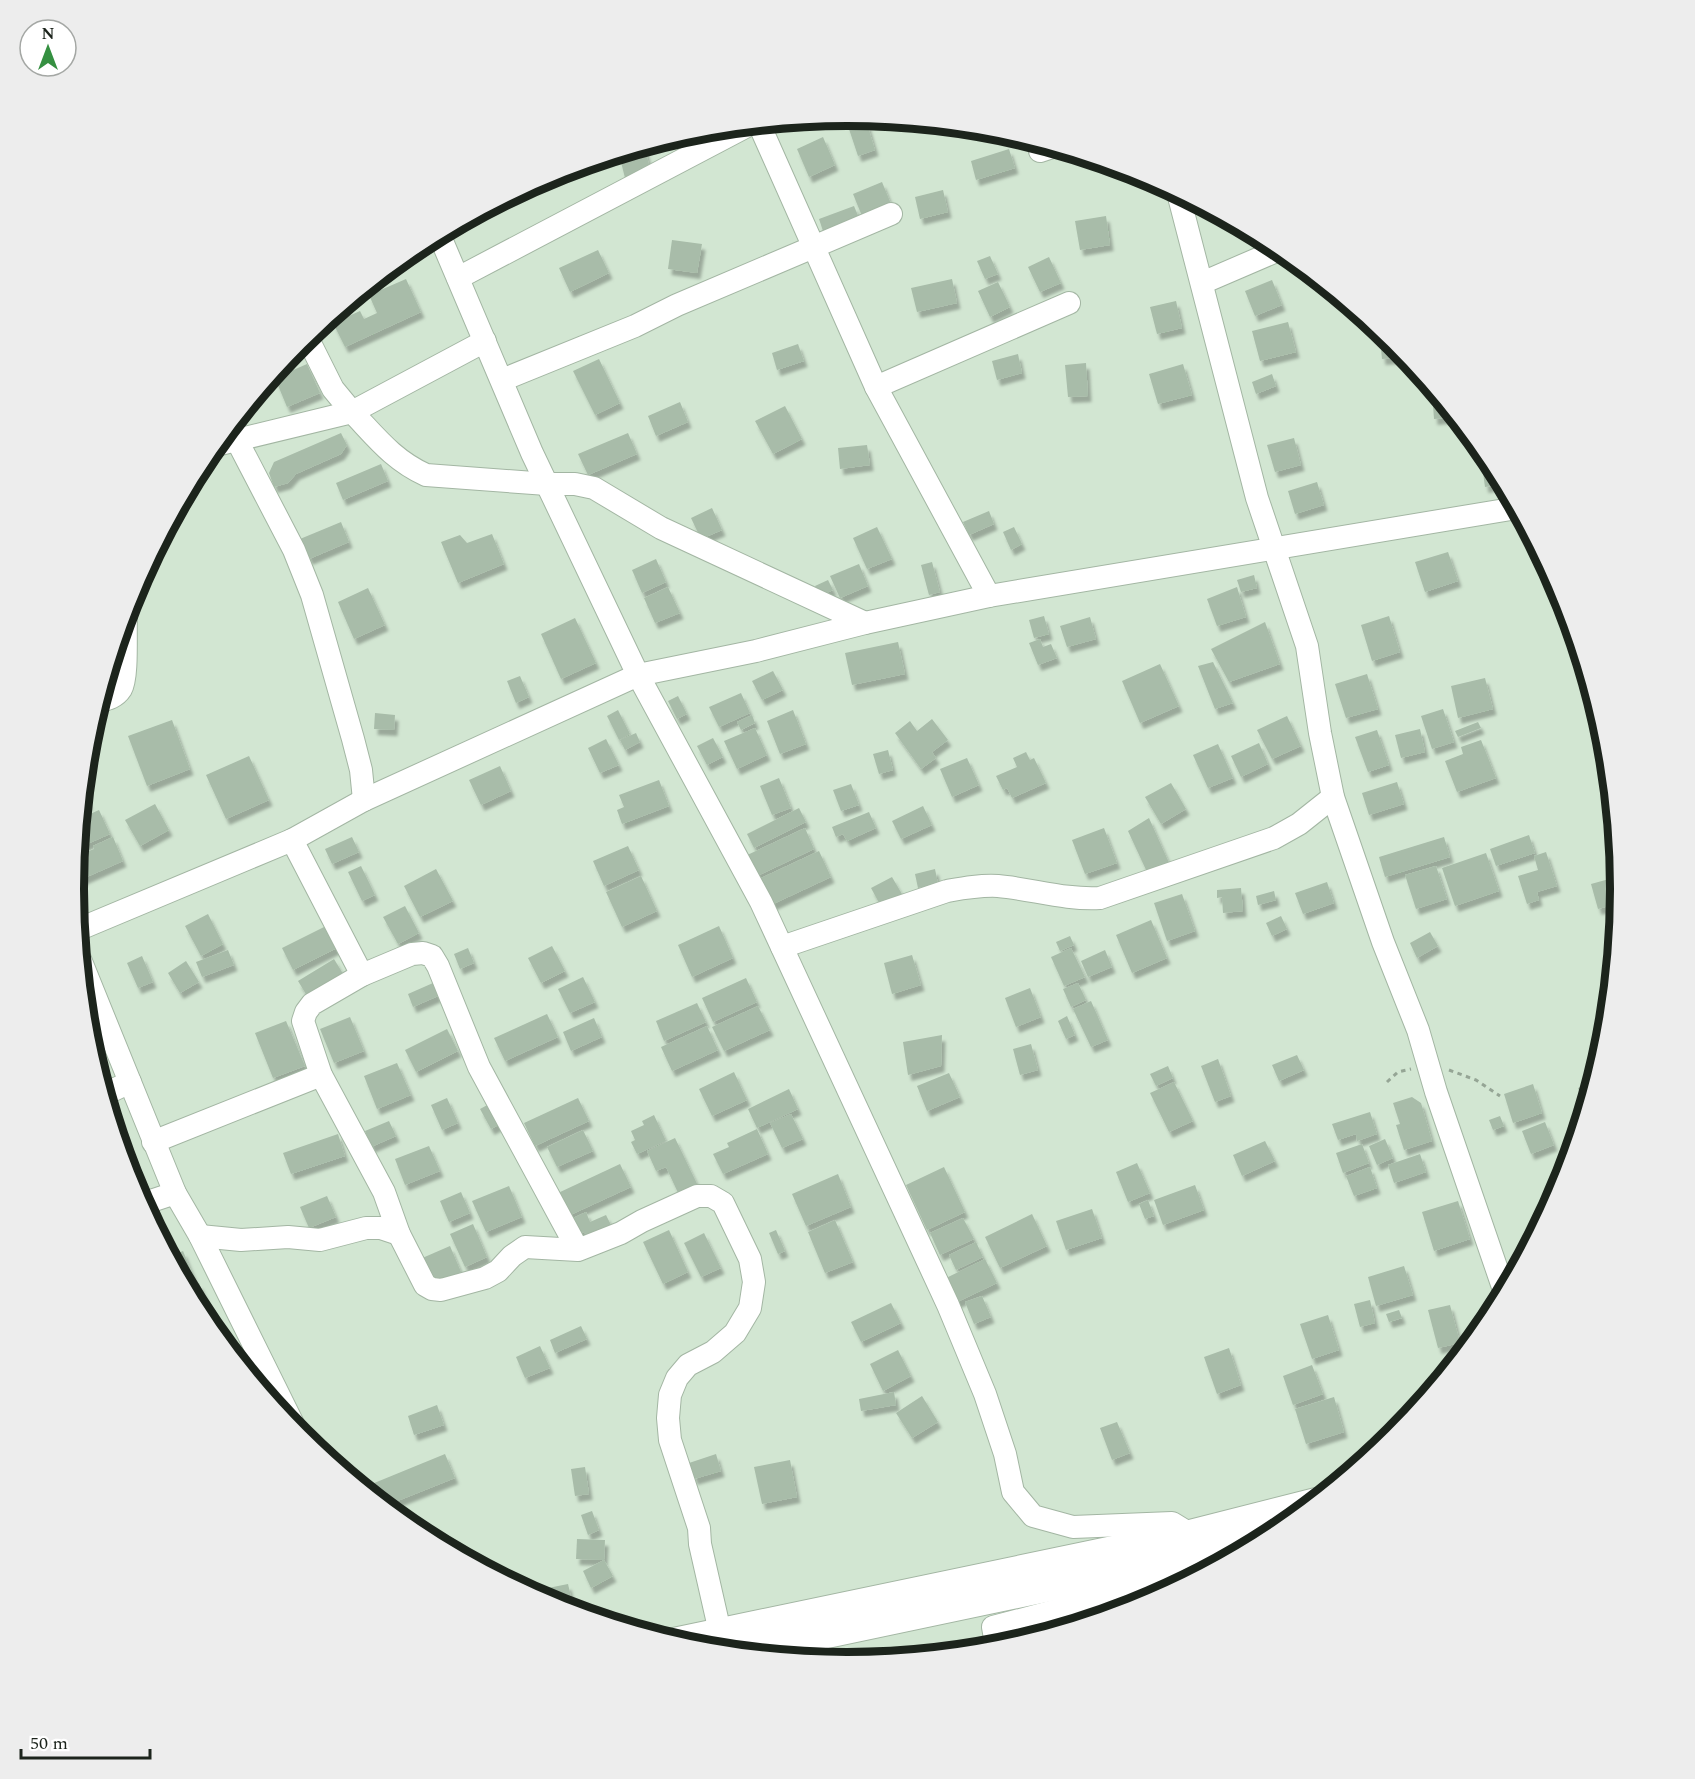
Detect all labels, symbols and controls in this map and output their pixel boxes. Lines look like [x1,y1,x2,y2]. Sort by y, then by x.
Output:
north arrow [18,18,78,78]
text: N [41,22,55,46]
scale bar [21,1722,150,1760]
text: 50 m [30,1730,68,1757]

